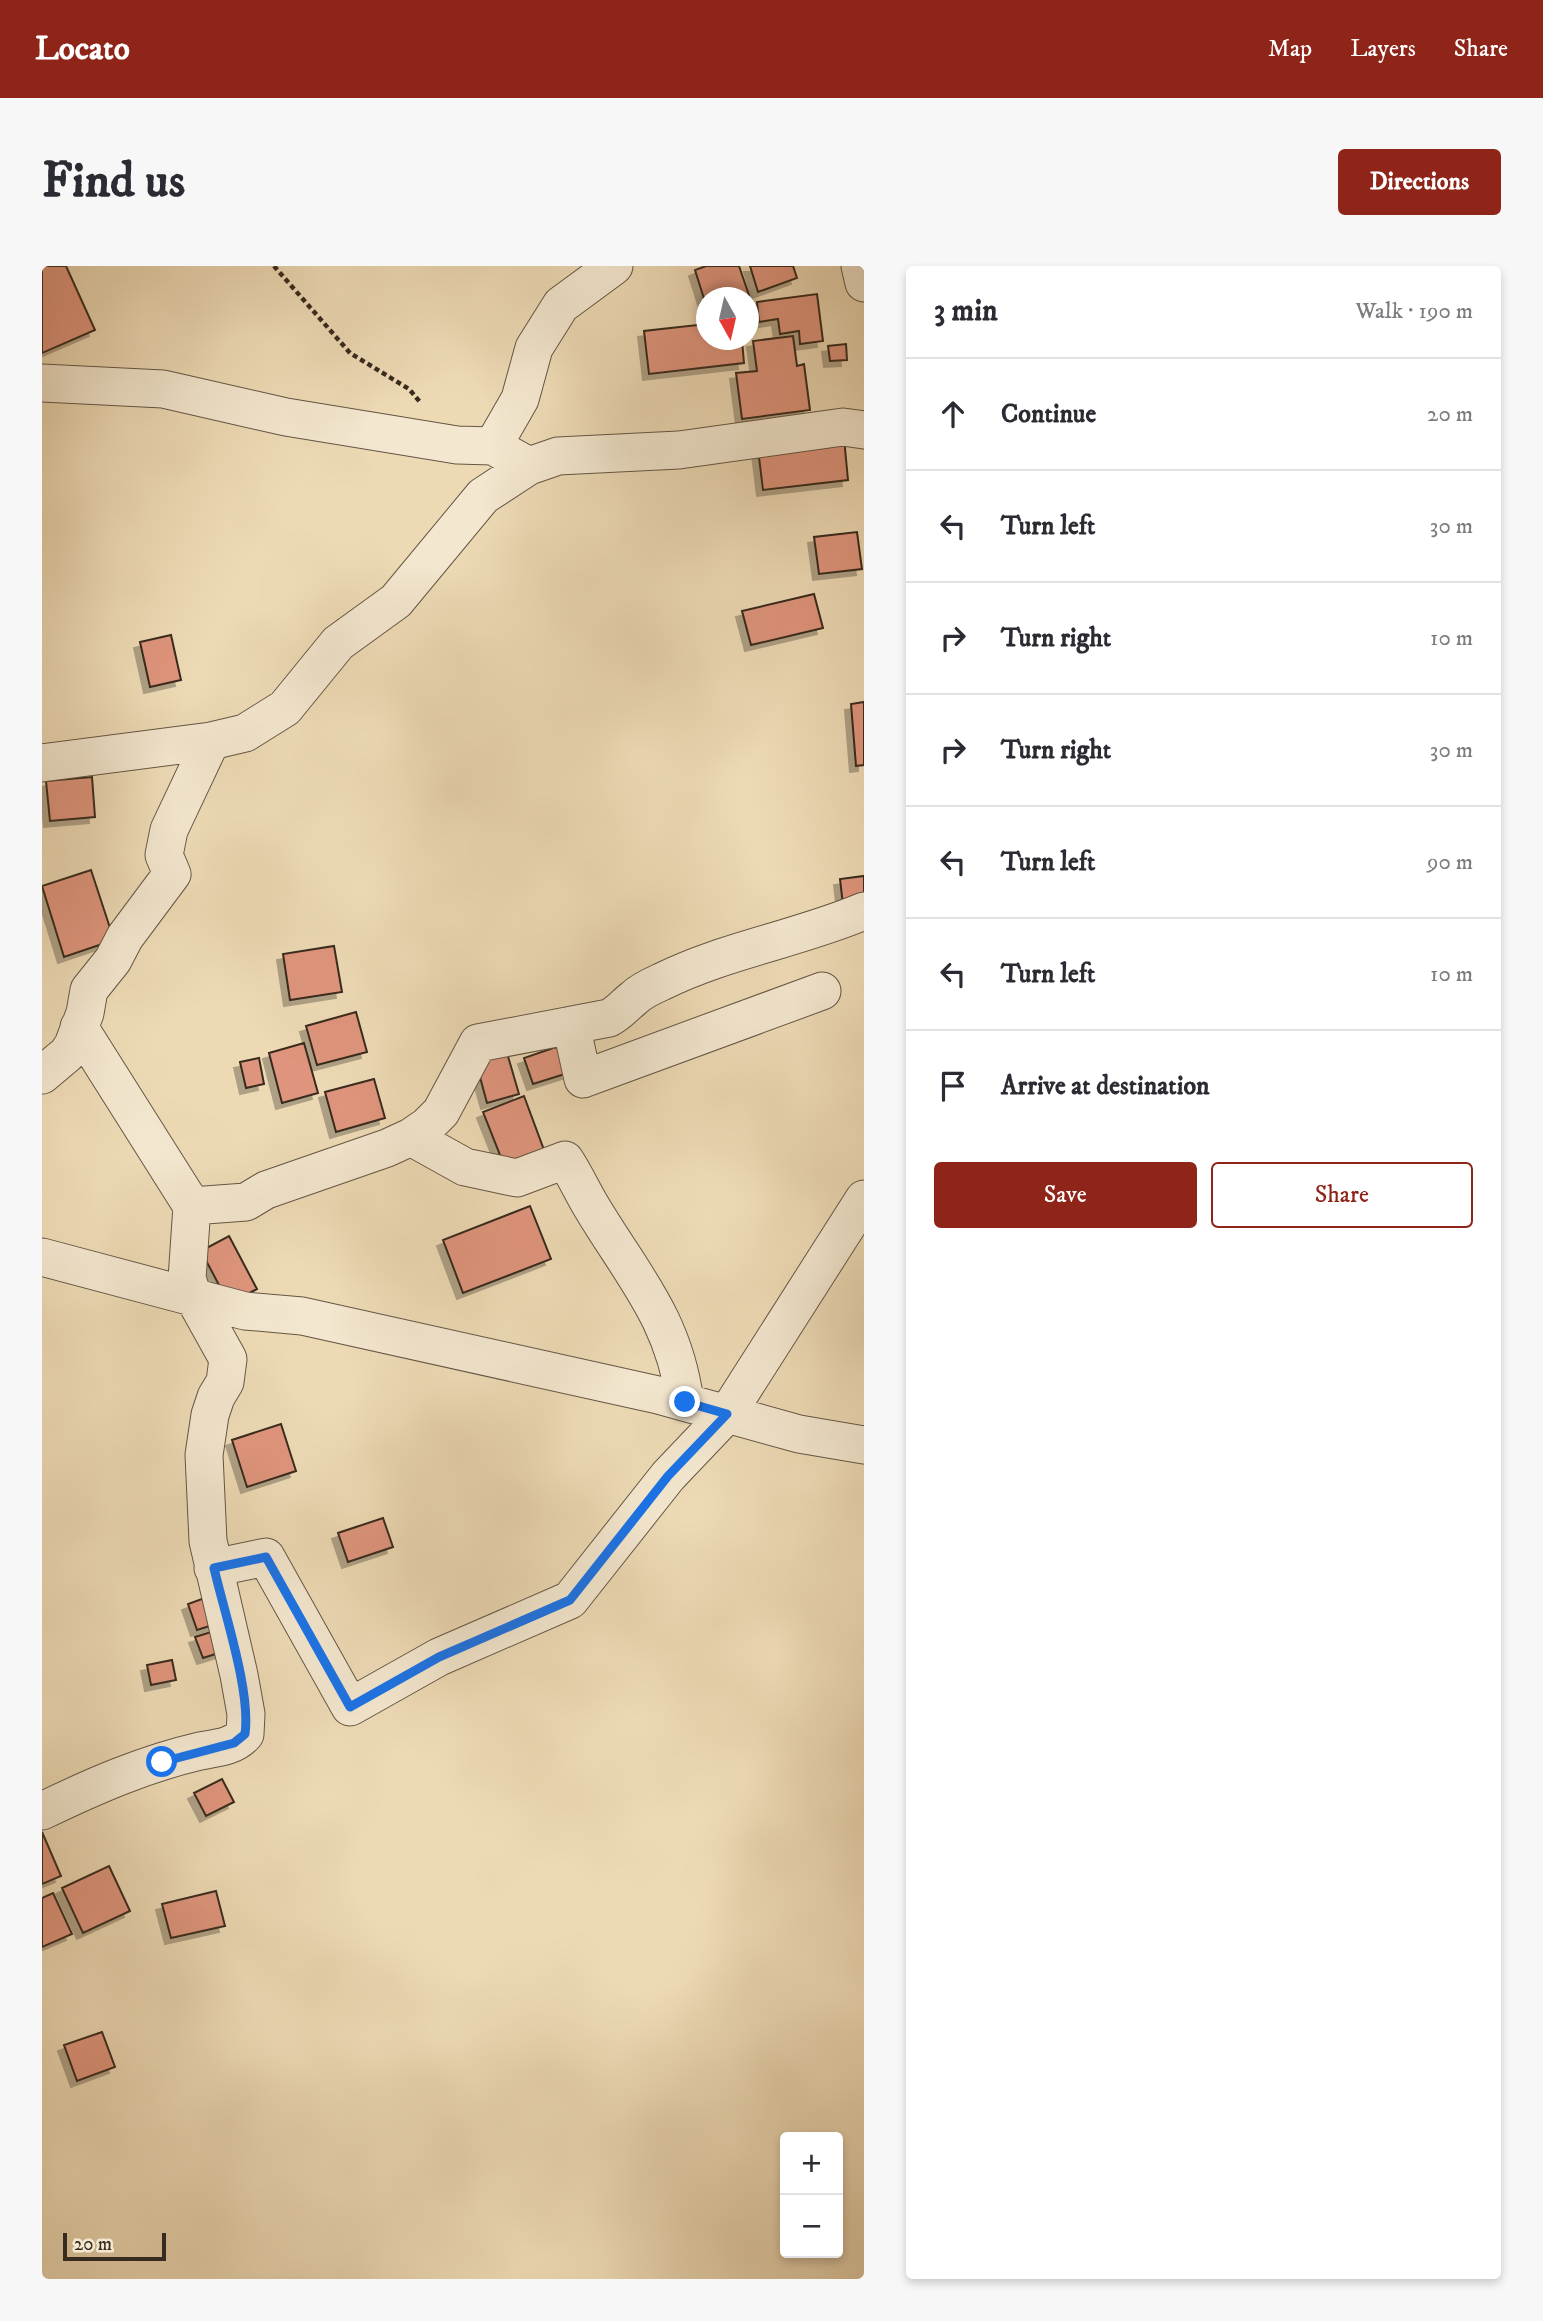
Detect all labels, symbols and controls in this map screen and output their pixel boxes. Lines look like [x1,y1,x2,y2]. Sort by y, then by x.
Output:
text: Locato [35,29,130,70]
text: Map [1268,34,1312,64]
text: Layers [1350,34,1416,64]
text: Share [1454,34,1508,64]
button: Directions [1338,149,1501,215]
text: Find us [42,151,185,213]
north arrow [696,287,759,350]
text: 3 min [934,293,998,330]
text: Walk · 190 m [1355,297,1473,326]
icon: ahead [934,395,972,433]
text: Continue [1001,398,1096,431]
text: 20 m [1427,400,1473,429]
icon: left [934,507,972,545]
text: Turn left [1001,510,1095,543]
text: 30 m [1430,512,1473,541]
icon: right [934,619,972,657]
text: Turn right [1001,622,1111,655]
text: 10 m [1430,624,1473,653]
icon: right [934,731,972,769]
text: Turn right [1001,734,1111,767]
text: 30 m [1430,736,1473,765]
icon: left [934,843,972,881]
text: Turn left [1001,846,1095,879]
text: 90 m [1427,848,1473,877]
icon: left [934,955,972,993]
text: Turn left [1001,958,1095,991]
text: 10 m [1430,960,1473,989]
icon: arrive [934,1067,972,1105]
text: Arrive at destination [1001,1070,1210,1103]
button: Save [934,1162,1197,1228]
button: Share [1211,1162,1473,1228]
route end [669,1386,700,1417]
route start [146,1746,177,1777]
map controls [780,2132,843,2258]
button: + [780,2132,843,2195]
button: − [780,2195,843,2258]
scale bar [63,2230,166,2262]
text: 20 m [74,2233,112,2256]

